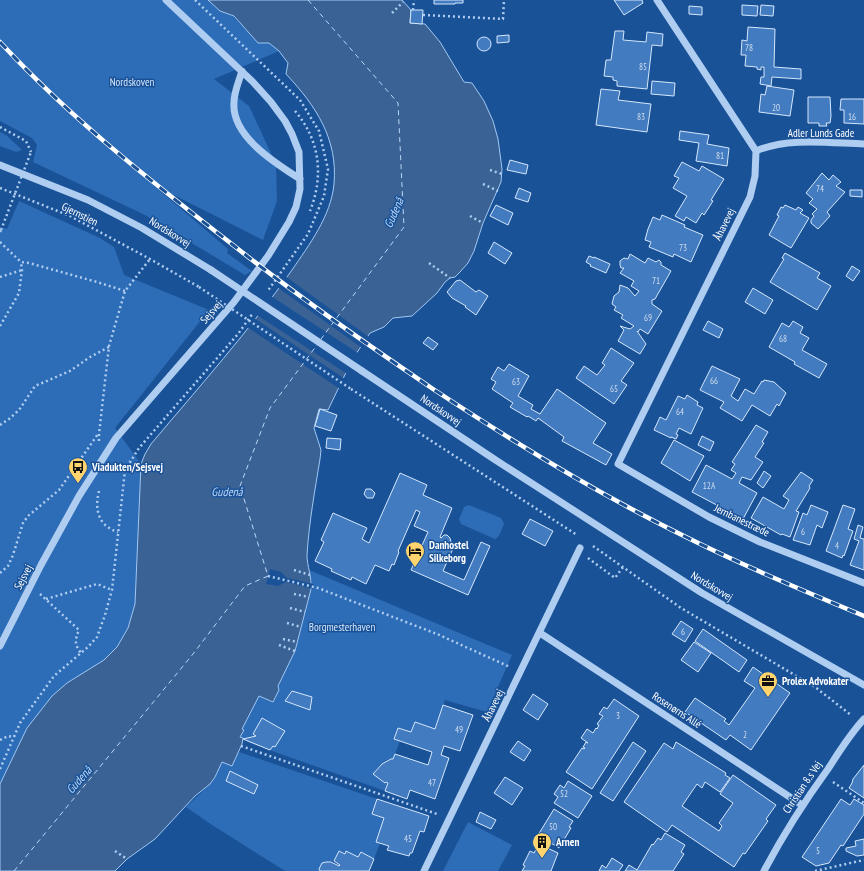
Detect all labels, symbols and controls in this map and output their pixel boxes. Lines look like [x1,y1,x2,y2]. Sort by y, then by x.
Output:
house number: 78 [745,42,753,53]
house number: 85 [639,61,647,72]
park label: Nordskoven [110,75,154,89]
house number: 20 [772,102,780,113]
house number: 83 [637,111,645,122]
house number: 16 [848,111,856,122]
street label: Adler Lunds Gade [788,126,855,140]
house number: 81 [716,150,724,161]
house number: 74 [816,183,824,194]
water label: Gudenå [380,194,407,230]
street label: Gjernstien [60,199,101,229]
street label: Åhavevej [710,206,738,242]
street label: Nordskovvej [147,214,193,250]
house number: 73 [679,242,687,253]
house number: 71 [652,275,660,286]
street label: Sejsvej [197,297,225,327]
house number: 69 [644,312,652,323]
house number: 68 [779,333,787,344]
house number: 66 [710,375,718,386]
house number: 63 [512,376,520,387]
house number: 65 [610,383,618,394]
street label: Nordskovvej [418,391,464,429]
house number: 64 [676,406,684,417]
bus stop icon: Viadukten/Sejsvej [67,456,89,484]
place label: Viadukten/Sejsvej [91,460,163,474]
house number: 12A [703,480,716,491]
water label: Gudenå [211,484,244,499]
street label: Jernbanestræde [711,500,772,540]
house number: 6 [801,526,805,537]
place label: Danhostel Silkeborg [429,538,469,565]
hotel icon: Danhostel Silkeborg [404,540,426,568]
house number: 4 [835,540,839,551]
street label: Sejsvej [11,562,35,592]
street label: Nordskovvej [688,568,736,604]
park label: Borgmesterhaven [309,620,375,634]
house number: 6 [681,626,685,637]
office icon: Prolex Advokater [757,670,779,698]
place label: Prolex Advokater [782,674,849,688]
street label: Åhavevej [479,687,507,723]
street label: Rosenørns Allé [650,689,705,731]
house number: 3 [616,710,620,721]
house number: 49 [455,724,463,735]
house number: 2 [743,729,747,740]
street label: Christian 8.s Vej [779,758,825,816]
water label: Gudenå [63,762,95,796]
house number: 47 [428,777,436,788]
house number: 52 [560,788,568,799]
house number: 50 [549,821,557,832]
building icon: Arnen [531,831,553,859]
house number: 45 [404,833,412,844]
place label: Arnen [555,835,579,849]
house number: 5 [816,845,820,856]

